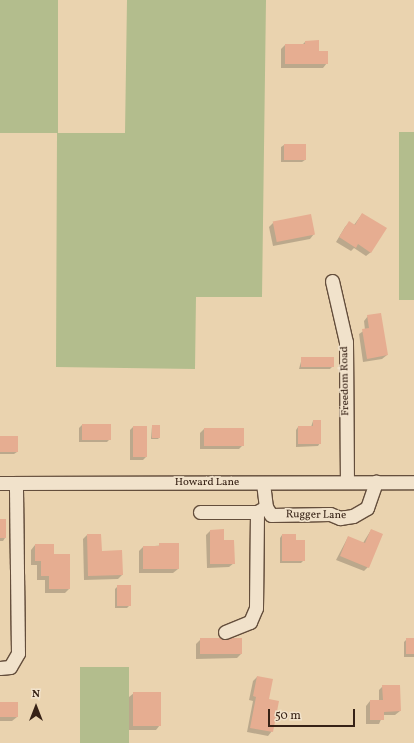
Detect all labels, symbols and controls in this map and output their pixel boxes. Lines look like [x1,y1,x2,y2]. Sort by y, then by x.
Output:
street label: Freedom Road [339,346,353,416]
street label: Howard Lane [175,476,239,490]
street label: Rugger Lane [286,509,346,523]
north arrow [16,687,56,727]
text: N [32,687,40,702]
scale bar [270,701,357,727]
text: 50 m [275,708,301,724]

